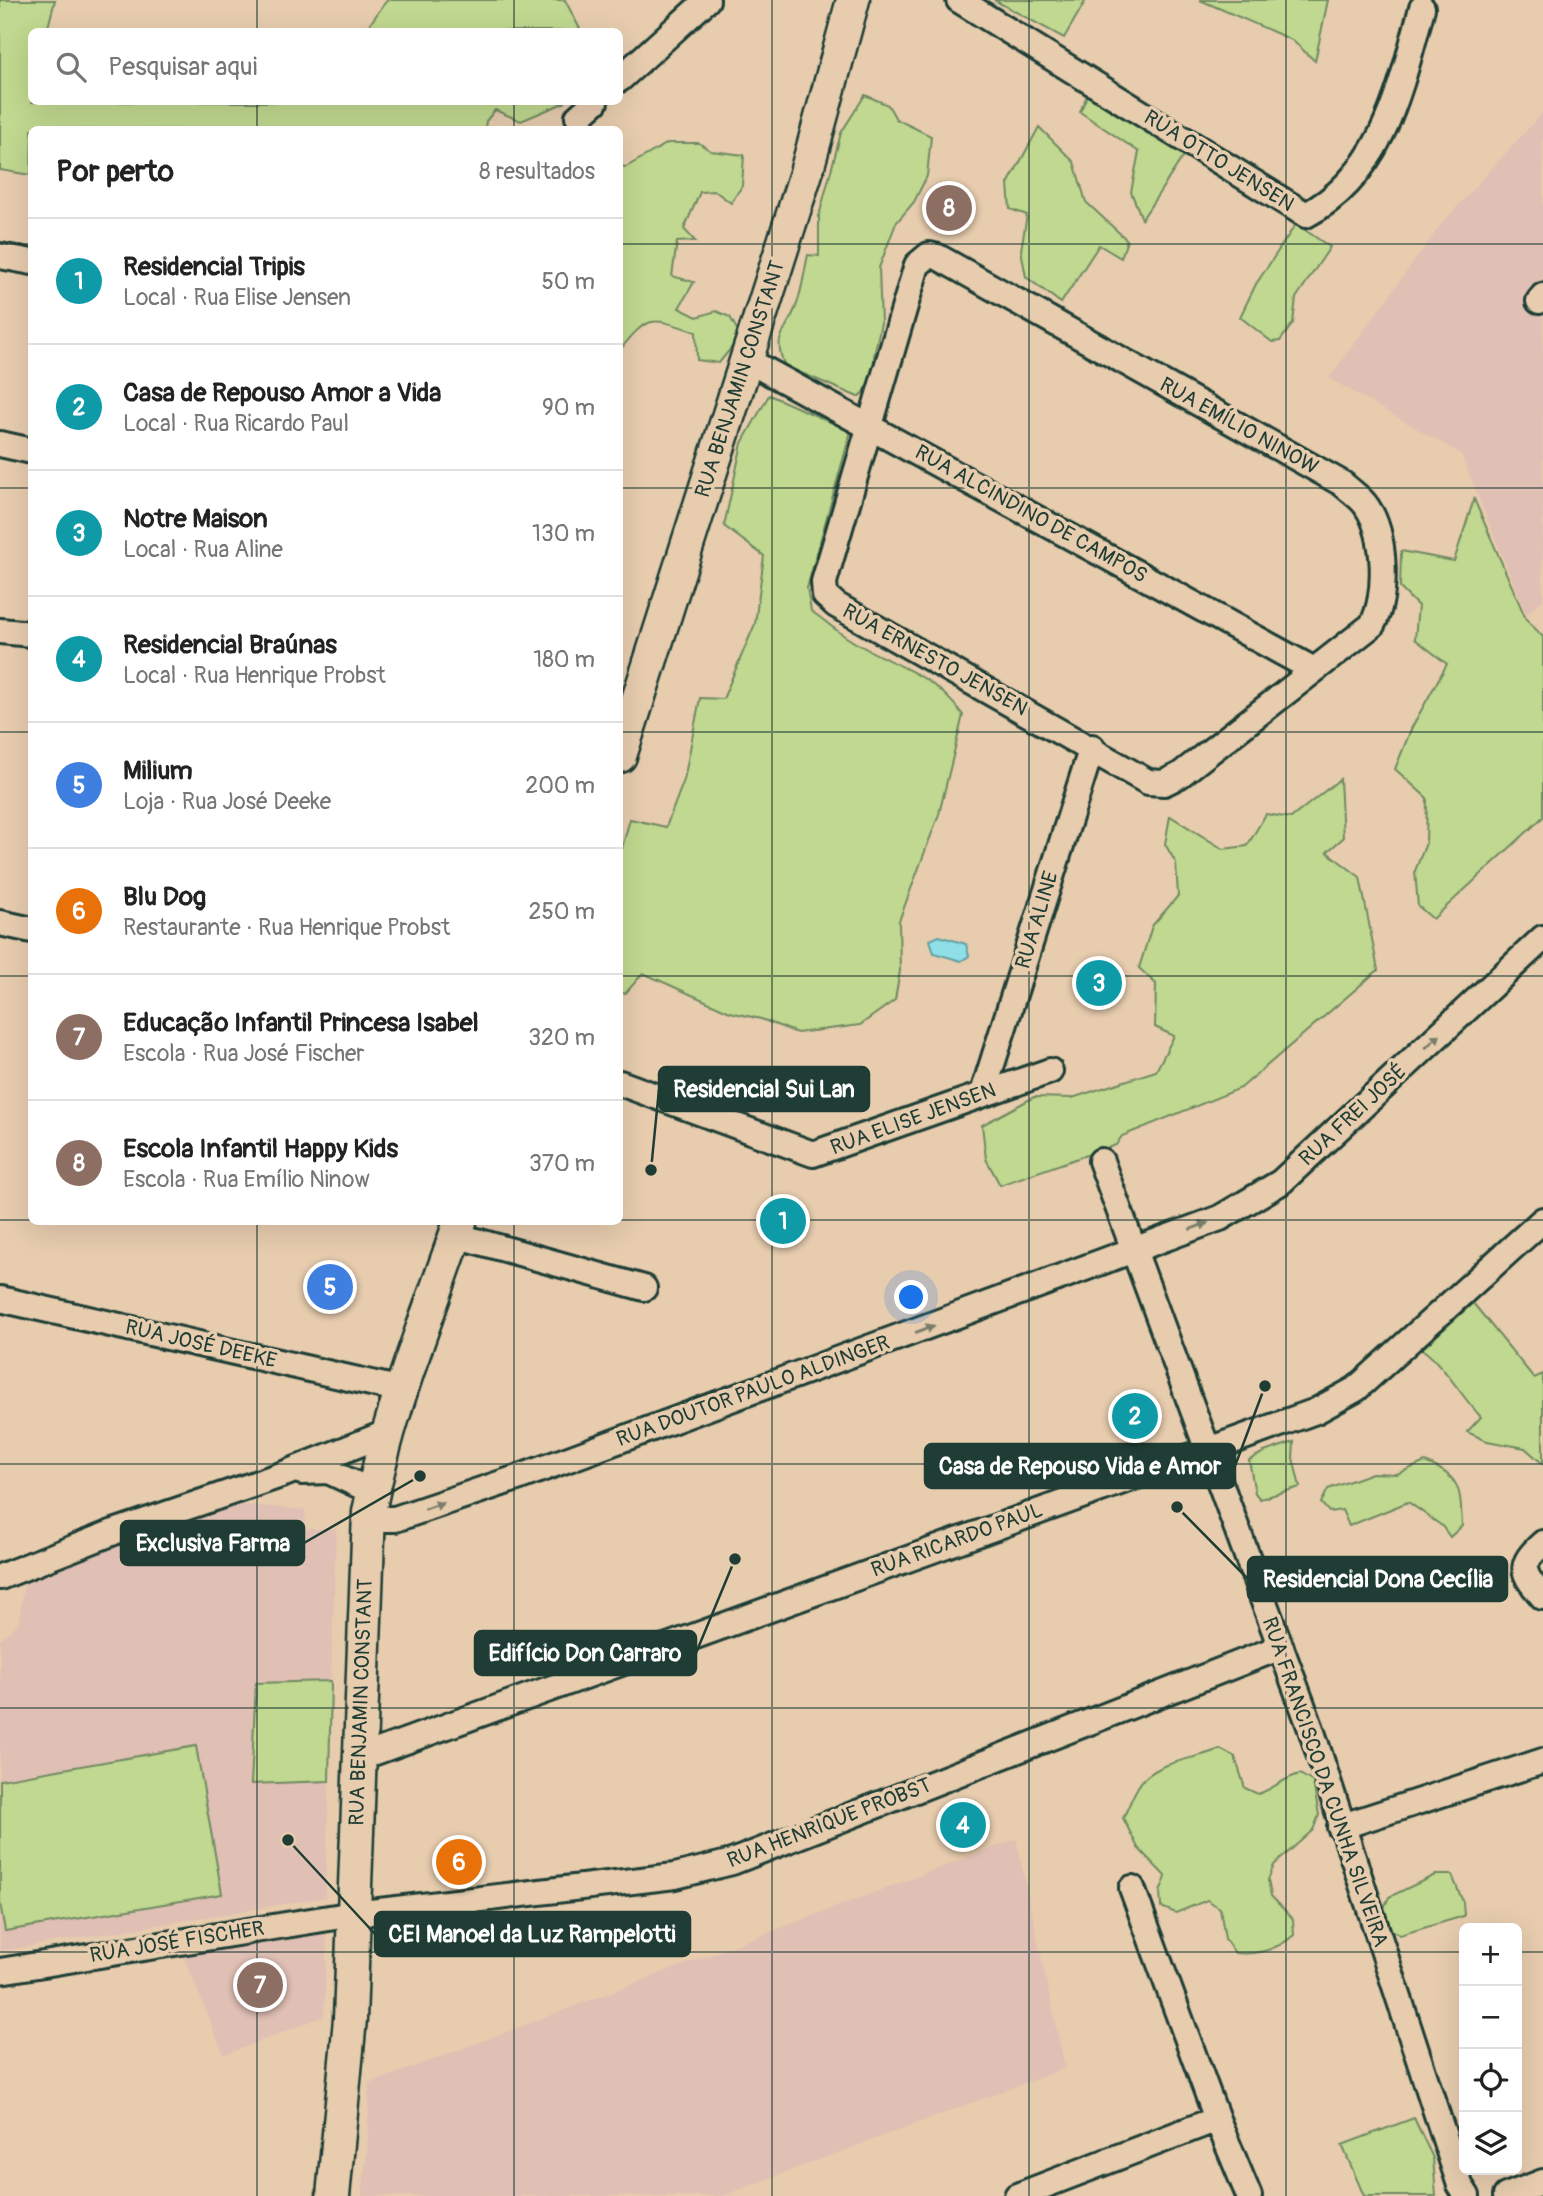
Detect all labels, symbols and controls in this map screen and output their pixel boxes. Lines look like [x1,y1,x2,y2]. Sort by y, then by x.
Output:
search box [28,28,623,105]
icon: search [52,48,90,86]
text: Pesquisar aqui [108,51,257,83]
street label: RUA OTTO JENSEN [1139,104,1299,218]
text: Por perto [56,153,174,190]
text: 8 resultados [479,157,595,186]
pin: 8 [926,182,972,234]
text: Residencial Tripis [123,251,305,283]
street label: RUA BENJAMIN CONSTANT [689,257,791,501]
text: 1 [75,267,84,296]
text: 50 m [541,267,595,296]
text: Local · Rua Elise Jensen [123,283,351,312]
street label: RUA EMÍLIO NINOW [1155,371,1323,481]
text: Casa de Repouso Amor a Vida [123,377,441,409]
text: 2 [73,393,85,422]
text: 90 m [542,393,595,422]
text: Local · Rua Ricardo Paul [123,409,349,438]
street label: RUA ALCINDINO DE CAMPOS [910,439,1152,589]
text: Notre Maison [123,503,268,535]
text: 3 [73,519,85,548]
text: 130 m [532,519,595,548]
text: Local · Rua Aline [123,535,283,564]
street label: RUA ERNESTO JENSEN [838,598,1032,722]
text: Residencial Braúnas [123,629,337,661]
text: 4 [72,645,86,674]
text: 180 m [533,645,595,674]
text: Local · Rua Henrique Probst [123,661,386,690]
text: Milium [123,755,193,787]
text: 5 [73,771,85,800]
text: 200 m [525,771,595,800]
text: Loja · Rua José Deeke [123,787,331,816]
street label: RUA ALINE [1009,868,1065,972]
text: Blu Dog [123,881,206,913]
text: 6 [72,897,86,926]
text: 250 m [529,897,595,926]
text: Restaurante · Rua Henrique Probst [123,913,450,942]
pin: 3 [1076,957,1122,1009]
text: Educação Infantil Princesa Isabel [123,1007,479,1039]
text: 7 [73,1023,85,1052]
text: 320 m [528,1023,595,1052]
one-way arrow [1424,1033,1441,1049]
text: Escola · Rua José Fischer [123,1039,365,1068]
street label: RUA FREI JOSÉ [1293,1058,1413,1172]
callout: Residencial Sui Lan [659,1067,869,1111]
text: Residencial Sui Lan [673,1075,855,1104]
street label: RUA ELISE JENSEN [827,1077,999,1161]
text: Escola Infantil Happy Kids [123,1133,398,1165]
text: 8 [73,1149,85,1178]
text: 370 m [529,1149,595,1178]
text: Escola · Rua Emílio Ninow [123,1165,370,1194]
pin: 1 [760,1195,806,1247]
one-way arrow [1188,1221,1209,1232]
pin: 5 [307,1261,353,1313]
your location [894,1280,928,1314]
street label: RUA JOSÉ DEEKE [123,1313,280,1375]
one-way arrow [914,1323,935,1334]
street label: RUA DOUTOR PAULO ALDINGER [613,1329,893,1453]
pin: 2 [1112,1390,1158,1442]
callout: Casa de Repouso Vida e Amor [925,1444,1235,1488]
text: Casa de Repouso Vida e Amor [939,1452,1222,1481]
street label: RUA RICARDO PAUL [867,1496,1047,1584]
one-way arrow [424,1500,445,1511]
callout: Exclusiva Farma [121,1521,304,1565]
text: Exclusiva Farma [136,1529,291,1558]
callout: Residencial Dona Cecília [1248,1557,1507,1601]
text: Residencial Dona Cecília [1263,1565,1494,1594]
street label: RUA BENJAMIN CONSTANT [343,1577,379,1826]
street label: RUA FRANCISCO DA CUNHA SILVEIRA [1256,1614,1394,1950]
callout: Edifício Don Carraro [475,1631,696,1675]
text: Edifício Don Carraro [489,1639,682,1668]
street label: RUA HENRIQUE PROBST [723,1772,935,1874]
pin: 4 [940,1799,986,1851]
pin: 6 [436,1836,482,1888]
callout: CEI Manoel da Luz Rampelotti [375,1912,690,1956]
street label: RUA JOSÉ FISCHER [88,1915,266,1969]
text: CEI Manoel da Luz Rampelotti [388,1920,676,1949]
map controls [1459,1923,1522,2175]
button: + [1459,1923,1522,1986]
pin: 7 [237,1959,283,2011]
button: − [1459,1986,1522,2049]
button: locate [1459,2049,1522,2112]
button: layers [1459,2112,1522,2175]

